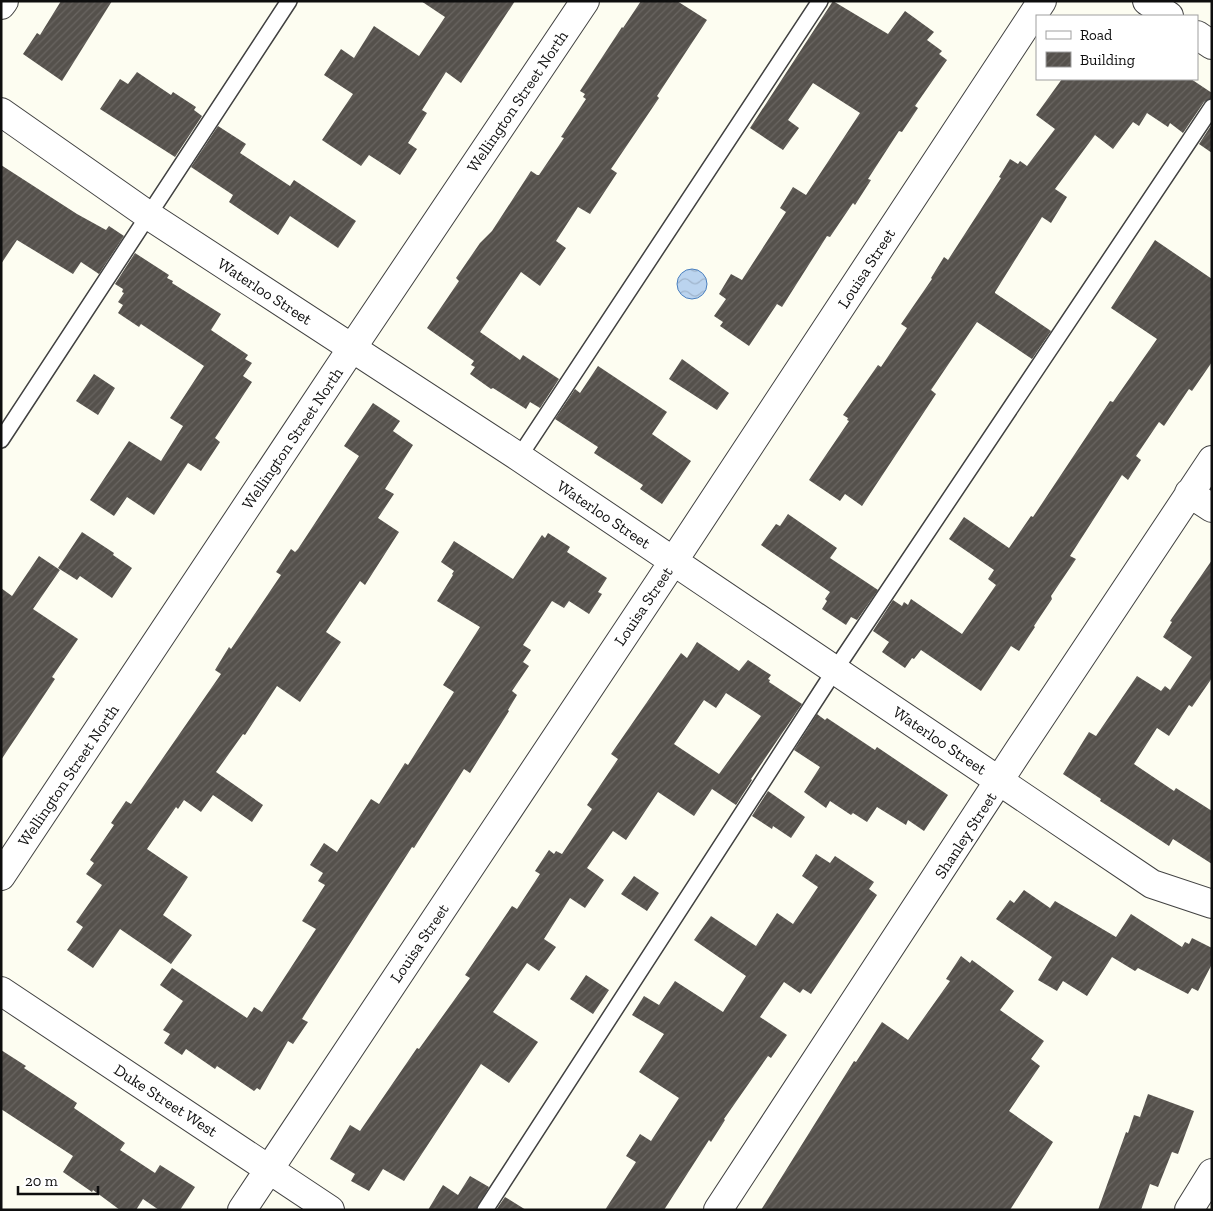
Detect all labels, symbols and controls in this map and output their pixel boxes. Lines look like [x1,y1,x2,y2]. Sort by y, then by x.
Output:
legend [1036,15,1198,80]
text: Road [1080,26,1113,44]
street label: Wellington Street North [463,27,572,176]
text: Building [1080,51,1135,69]
street label: Louisa Street [834,225,899,312]
street label: Waterloo Street [214,254,315,329]
street label: Wellington Street North [238,364,347,513]
street label: Waterloo Street [553,476,654,553]
street label: Louisa Street [610,563,677,649]
street label: Wellington Street North [14,701,123,850]
street label: Waterloo Street [889,702,990,779]
street label: Shanley Street [930,788,1001,882]
street label: Louisa Street [386,900,453,986]
street label: Duke Street West [110,1060,221,1141]
scale bar [18,1164,98,1196]
text: 20 m [25,1172,58,1190]

